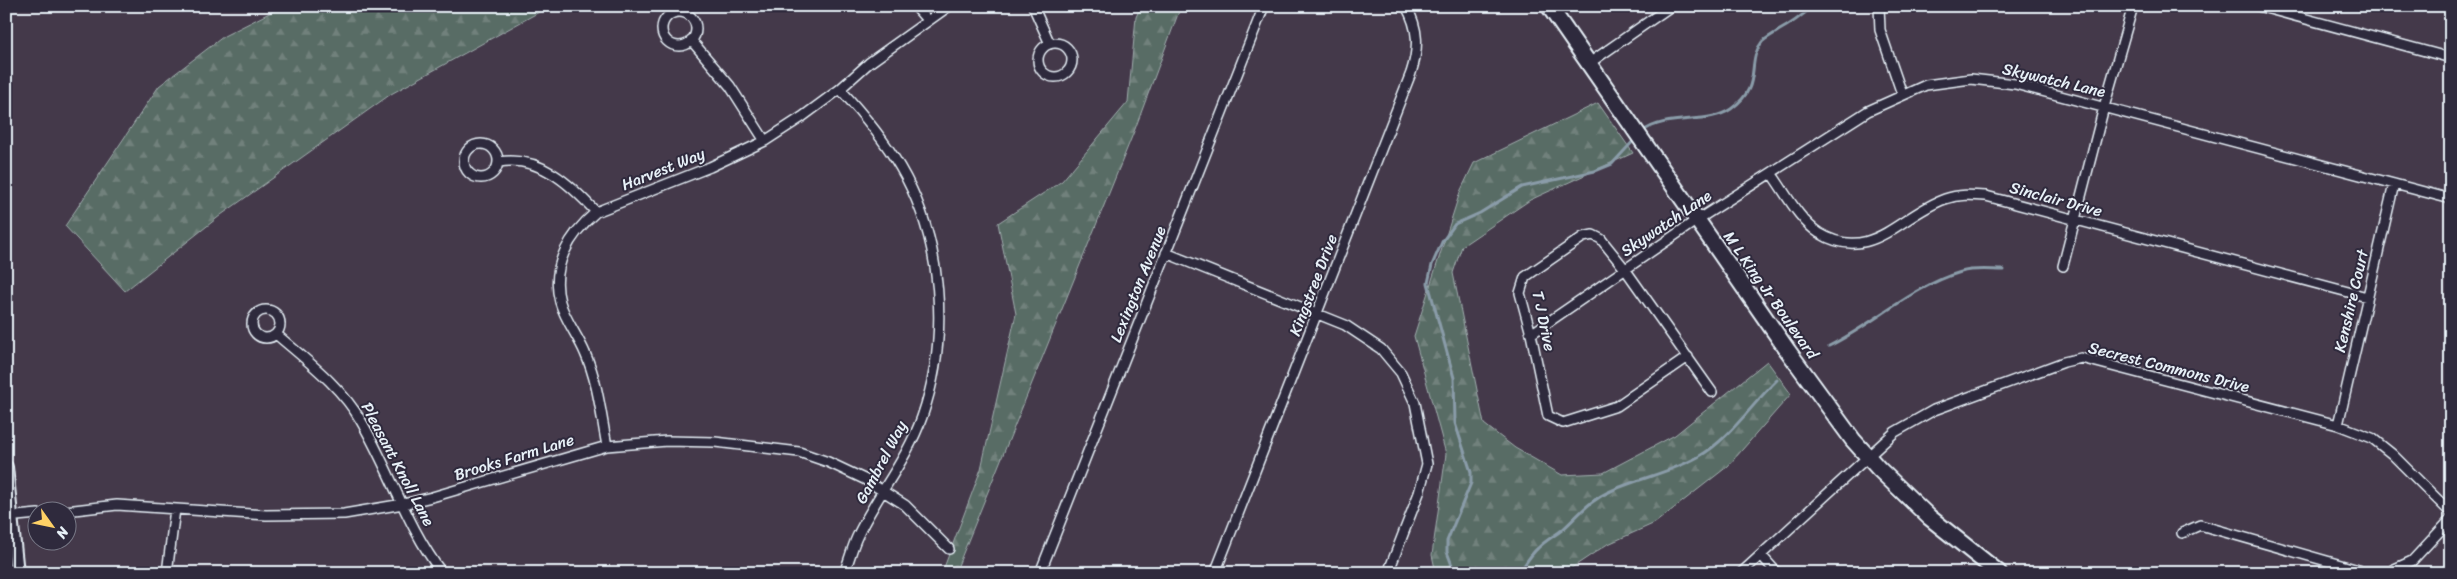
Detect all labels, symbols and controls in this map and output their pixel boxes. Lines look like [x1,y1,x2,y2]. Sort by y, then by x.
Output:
street label: Skywatch Lane [1999,54,2109,106]
street label: Harvest Way [617,139,710,199]
street label: Sinclair Drive [2006,173,2106,225]
street label: Skywatch Lane [1614,181,1718,264]
street label: Lexington Avenue [1101,221,1175,347]
street label: M L King Jr Boulevard [1716,225,1827,367]
street label: Kingstree Drive [1280,230,1346,340]
street label: Kenshire Court [2325,246,2377,355]
street label: T J Drive [1523,288,1565,354]
street label: Secrest Commons Drive [2085,333,2253,401]
street label: Pleasant Knoll Lane [353,397,443,532]
street label: Gambrel Way [847,414,915,509]
street label: Brooks Farm Lane [450,425,578,489]
north arrow [28,502,78,552]
text: N [49,521,76,544]

